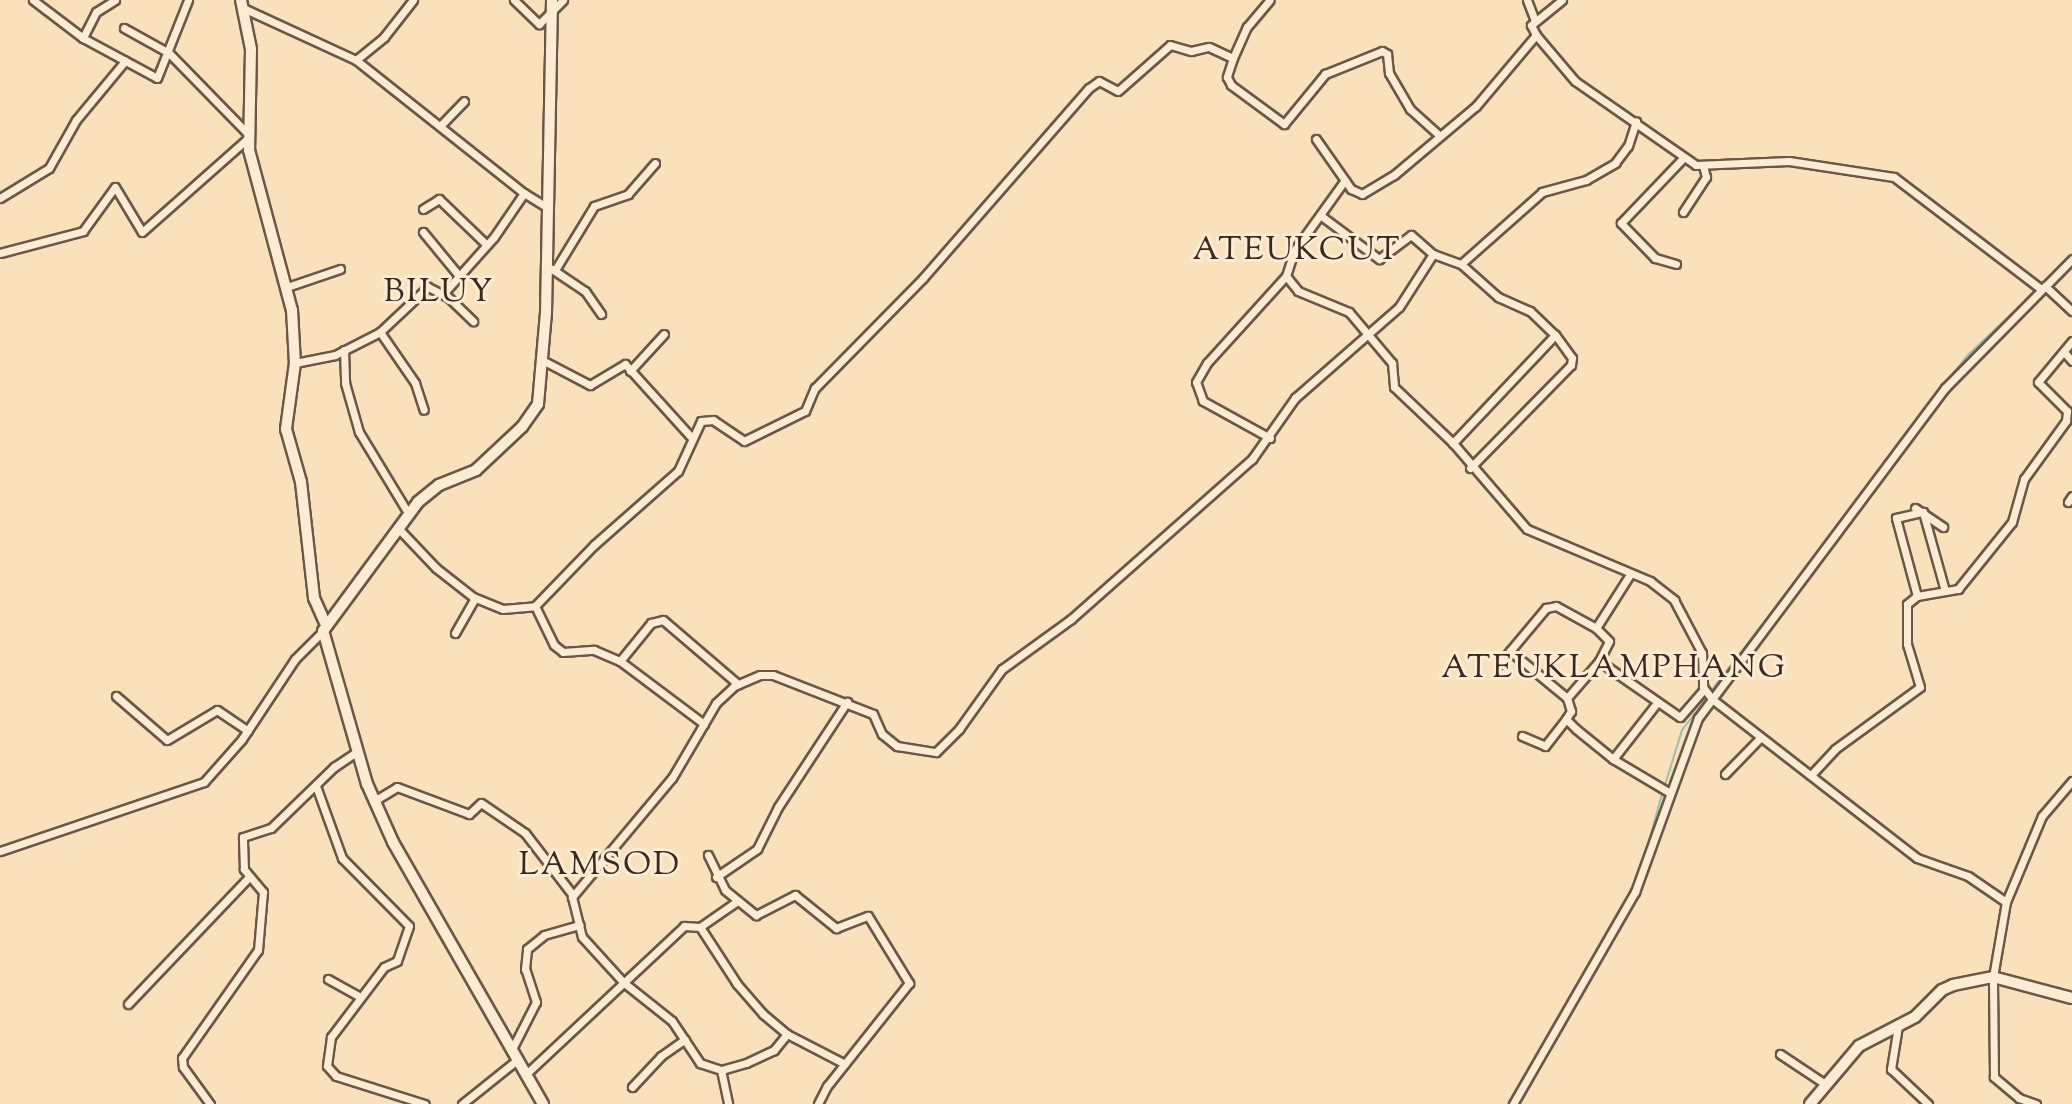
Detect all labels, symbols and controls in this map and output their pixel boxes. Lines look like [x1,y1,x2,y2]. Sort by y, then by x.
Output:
district label: ATEUKCUT [1193,232,1401,272]
district label: BILUY [384,274,494,314]
district label: ATEUKLAMPHANG [1443,650,1785,690]
district label: LAMSOD [520,847,680,887]

